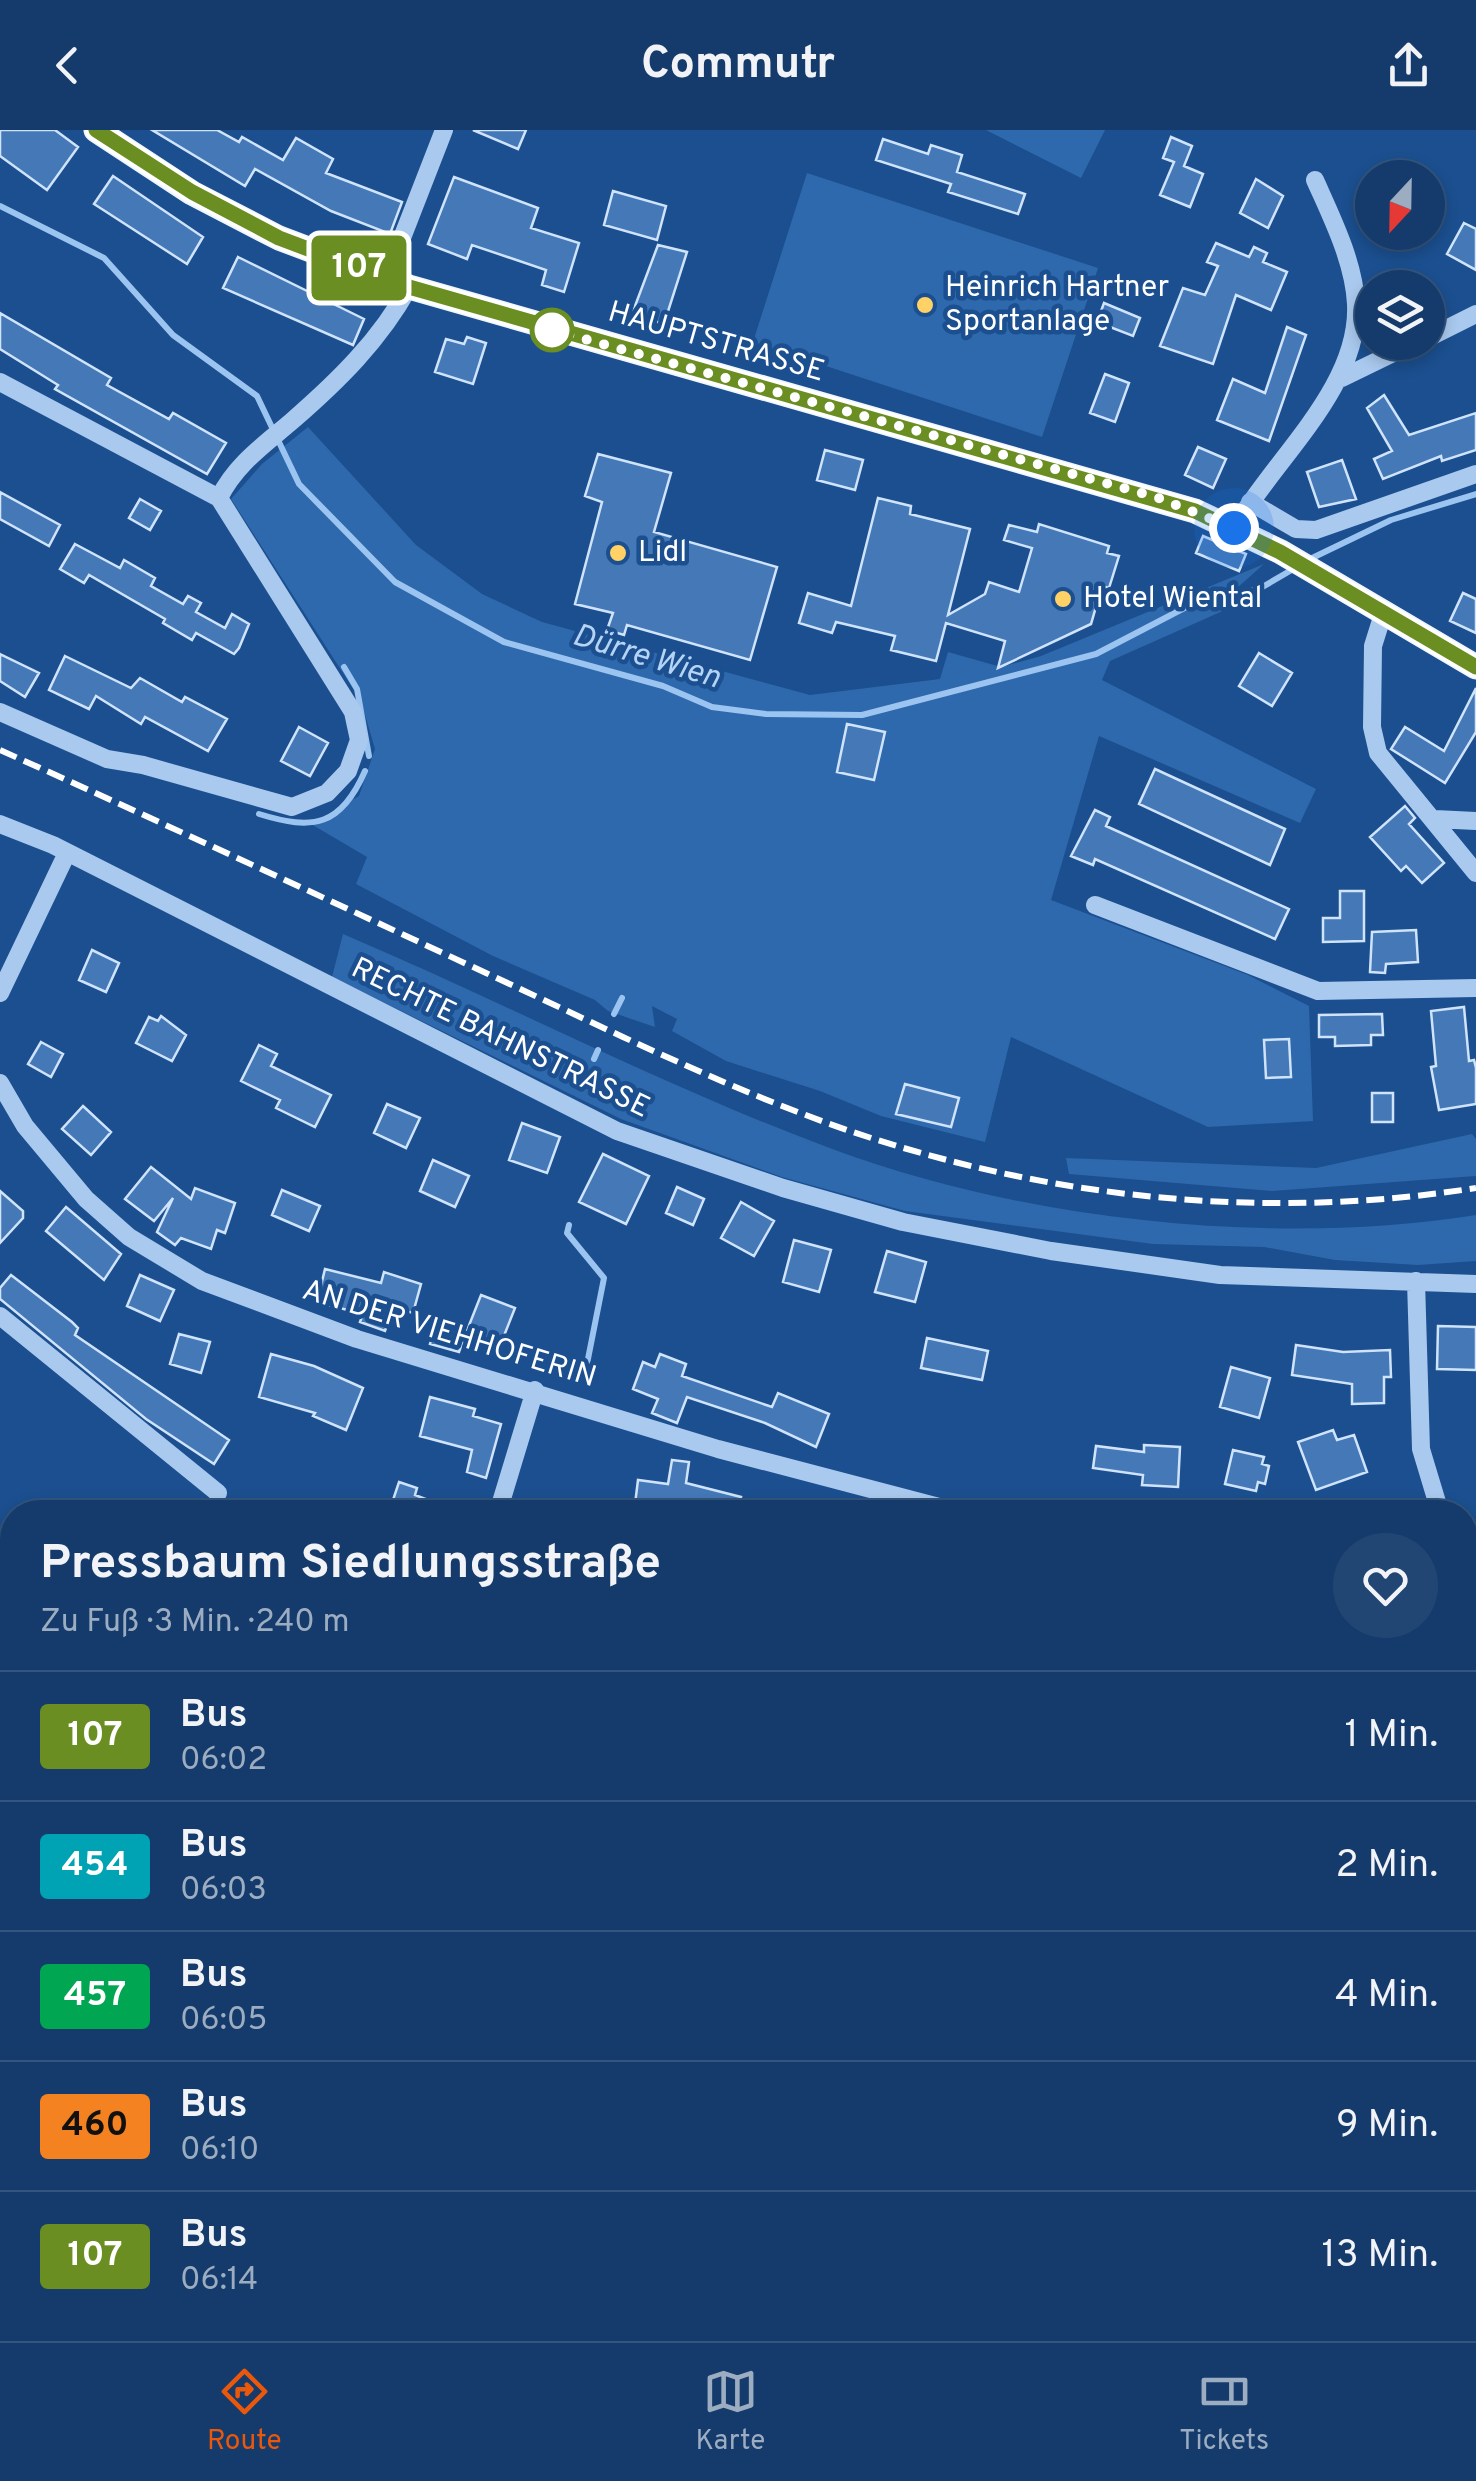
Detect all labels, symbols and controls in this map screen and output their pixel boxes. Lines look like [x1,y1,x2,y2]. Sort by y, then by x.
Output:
text: Commutr [641,37,835,94]
icon: back [40,38,95,93]
icon: share [1381,38,1436,93]
north arrow [1355,160,1445,250]
map controls [1355,160,1445,360]
line badge: 107 [302,236,416,300]
text: 107 [331,246,387,290]
place label: Heinrich Hartner Sportanlage [945,270,1169,341]
button: layers [1355,270,1445,360]
street label: HAUPTSTRASSE [603,294,829,392]
marker: Heinrich Hartner Sportanlage [914,294,936,316]
unlabelled marker [531,309,573,351]
your location [1209,503,1259,553]
place label: Lidl [638,535,687,572]
marker: Lidl [607,542,629,564]
place label: Hotel Wiental [1083,581,1262,618]
marker: Hotel Wiental [1052,588,1074,610]
water label: Dürre Wien [567,617,725,700]
street label: RECHTE BAHNSTRASSE [345,951,655,1127]
street label: AN DER VIEHHOFERIN [298,1273,600,1397]
button: heart [1333,1533,1438,1638]
text: Pressbaum Siedlungsstraße [40,1535,661,1595]
text: Zu Fuß · 3 Min. · 240 m [40,1603,350,1643]
text: Bus [180,1692,247,1741]
text: 1 Min. [1344,1712,1438,1761]
text: 107 [67,1714,123,1758]
text: 06:02 [180,1741,267,1781]
text: Bus [180,1822,247,1871]
text: 2 Min. [1335,1842,1438,1891]
text: 454 [61,1844,129,1888]
text: 06:03 [180,1871,267,1911]
text: Bus [180,1952,247,2001]
text: 4 Min. [1335,1972,1438,2021]
text: 457 [64,1974,126,2018]
text: 06:05 [180,2001,267,2041]
text: Bus [180,2082,247,2131]
text: 9 Min. [1336,2102,1438,2151]
text: 460 [61,2104,129,2148]
text: 06:10 [180,2131,259,2171]
text: Bus [180,2212,247,2261]
text: 13 Min. [1322,2232,1438,2281]
text: 107 [67,2234,123,2278]
text: 06:14 [180,2261,258,2301]
tab: Route [207,2364,282,2460]
tab: Karte [696,2364,765,2460]
tab: Tickets [1179,2364,1269,2460]

